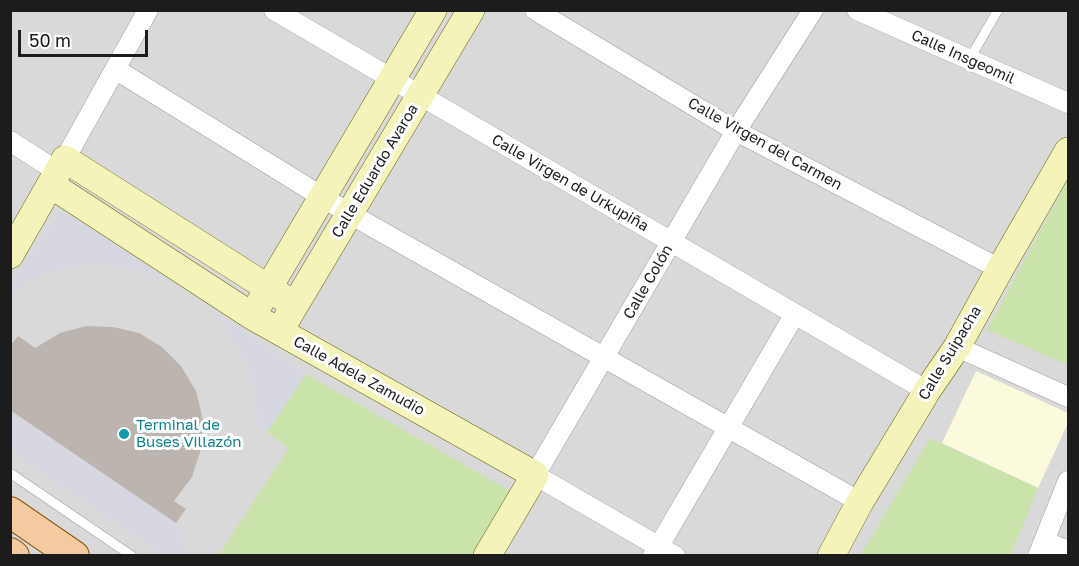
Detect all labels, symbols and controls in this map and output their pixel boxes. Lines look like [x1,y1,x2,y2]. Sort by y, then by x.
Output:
scale bar [21,18,152,56]
street label: Calle Insgeomil [908,26,1018,88]
text: 50 m [29,29,71,51]
street label: Calle Virgen del Carmen [685,94,845,194]
street label: Calle Eduardo Avaroa [328,101,422,241]
street label: Calle Virgen de Urkupiña [488,131,652,235]
street label: Calle Colón [620,242,676,322]
street label: Calle Suipacha [915,303,985,403]
street label: Calle Adela Zamudio [290,332,428,420]
place label: Terminal de Buses Villazón [136,416,241,451]
marker: Terminal de Buses Villazón [117,427,131,441]

